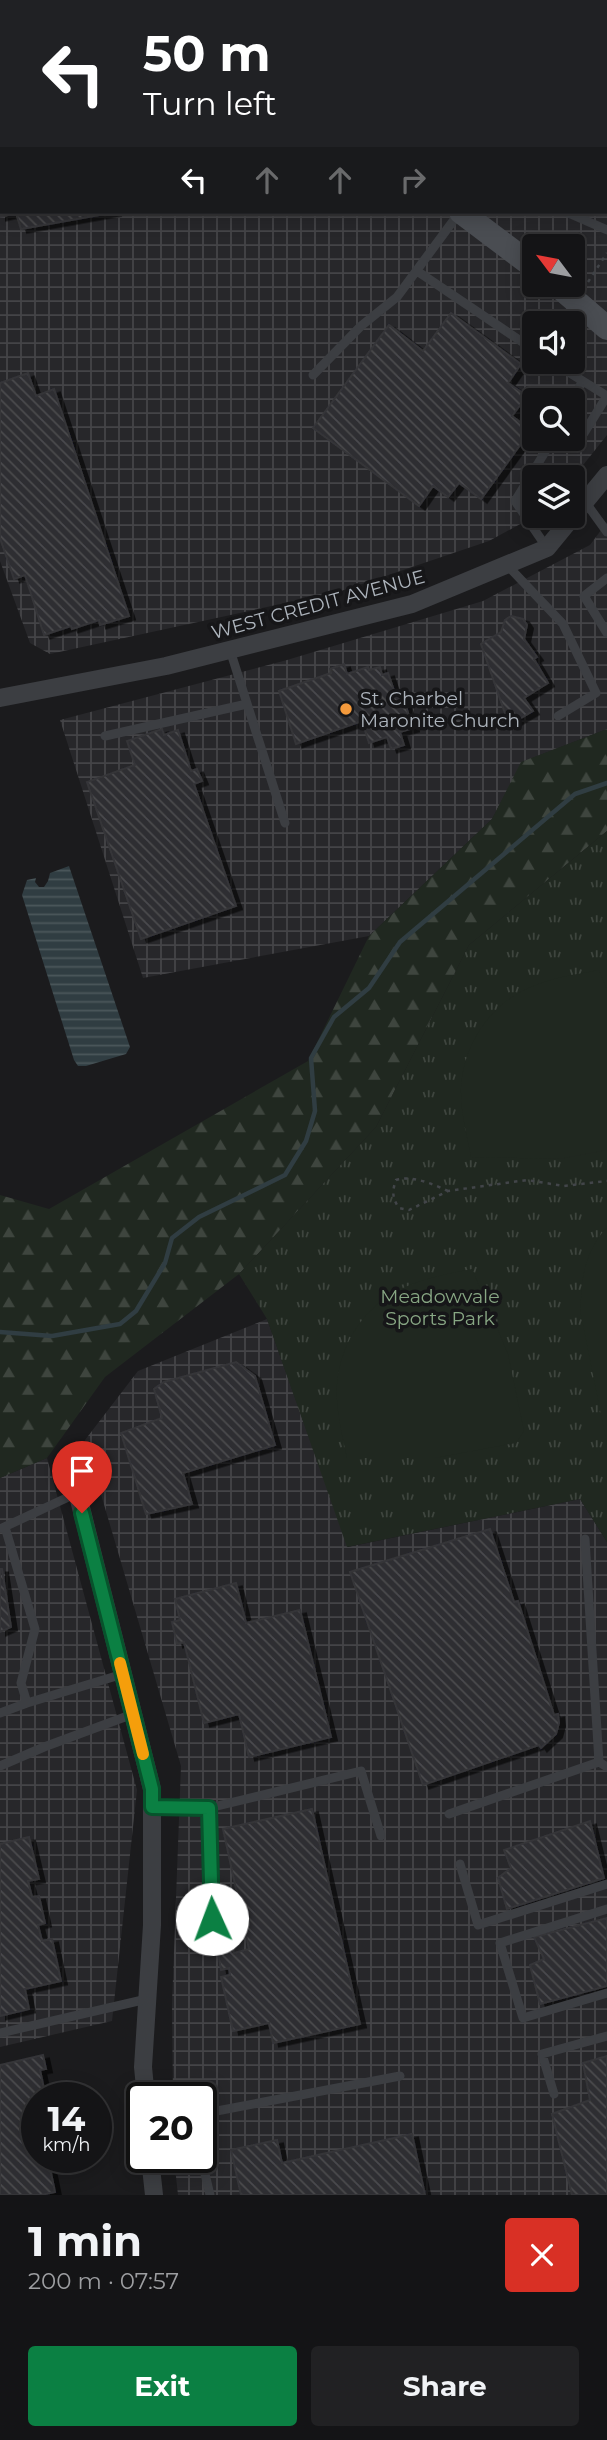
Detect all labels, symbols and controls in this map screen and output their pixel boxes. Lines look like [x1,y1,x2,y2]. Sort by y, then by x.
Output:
text: 50 m [143,24,271,83]
icon: left [28,28,119,119]
text: Turn left [143,84,277,123]
icon: left [175,161,213,199]
icon: ahead [248,161,286,199]
icon: ahead [321,161,359,199]
icon: right [394,161,432,199]
north arrow [522,234,584,298]
map controls [522,234,585,528]
button: sound [522,311,585,374]
button: search [522,388,585,451]
button: layers [522,465,585,528]
street label: WEST CREDIT AVENUE [209,565,427,644]
place label: St. Charbel Maronite Church [360,687,520,732]
marker: St. Charbel Maronite Church [338,701,354,717]
park label: Meadowvale Sports Park [380,1285,500,1330]
pin [52,1441,112,1513]
icon: arrive [63,1452,101,1490]
position arrow [175,1882,249,1956]
speed limit sign: 20 [126,2082,217,2173]
text: 14 [48,2097,85,2140]
text: km/h [42,2134,91,2156]
text: 1 min [28,2215,142,2267]
button: close [505,2218,579,2292]
text: 200 m · 07:57 [28,2267,179,2295]
button: Exit [28,2346,297,2426]
button: Share [311,2346,579,2426]

